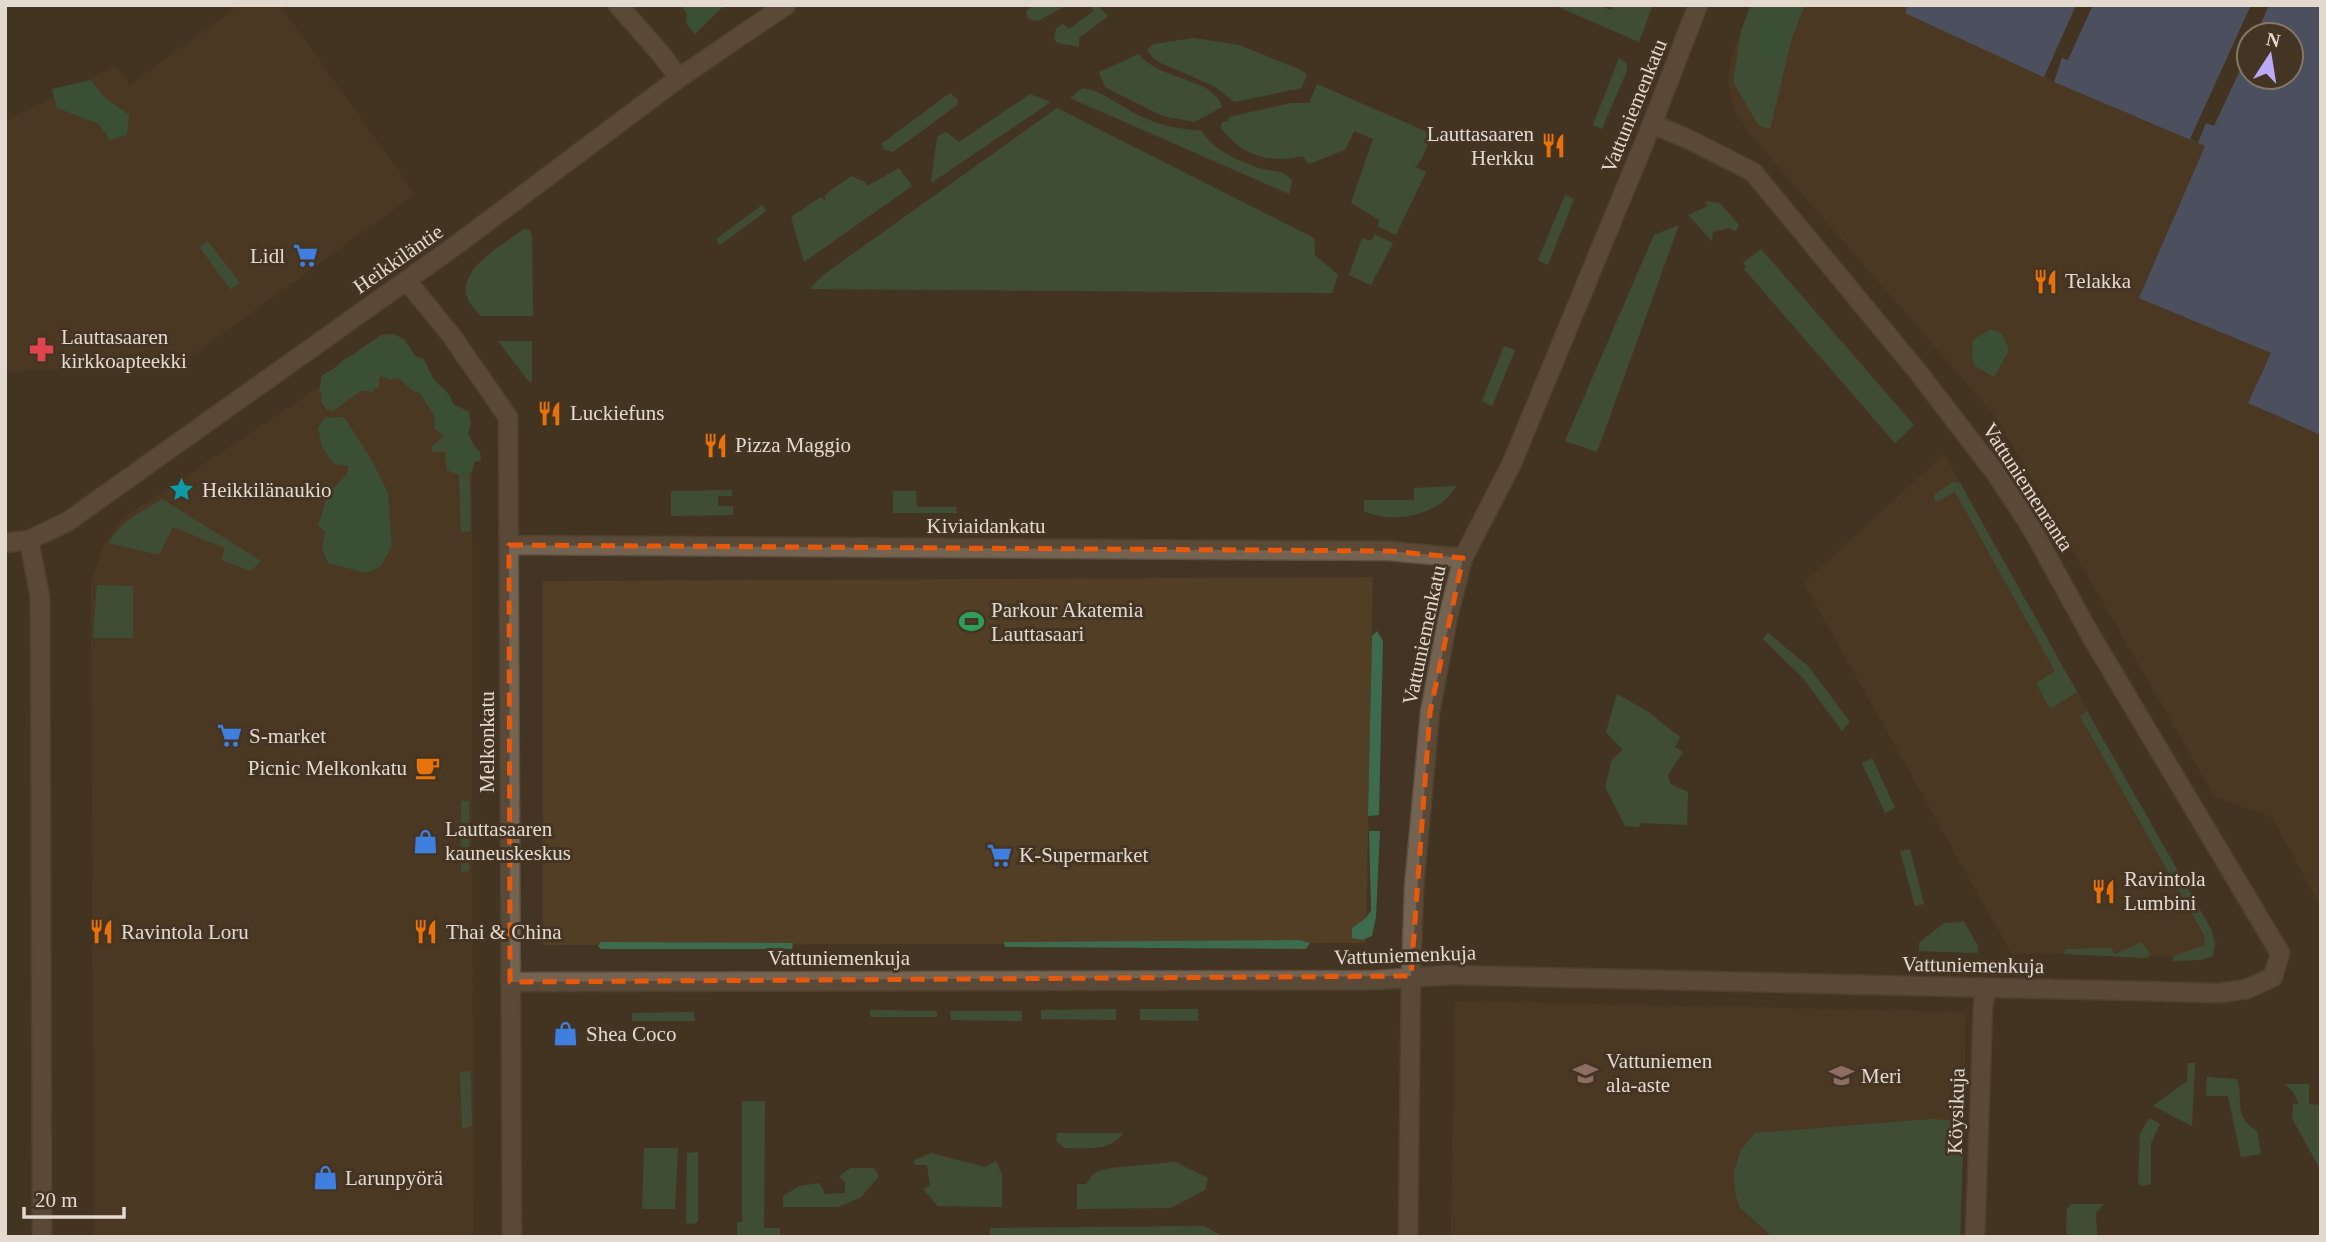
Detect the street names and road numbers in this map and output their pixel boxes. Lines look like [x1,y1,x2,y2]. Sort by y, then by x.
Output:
street label: Vattuniemenkatu [1596,35,1672,176]
street label: Heikkiläntie [349,219,447,299]
street label: Vattuniemenranta [1978,418,2079,556]
street label: Kiviaidankatu [927,514,1046,538]
street label: Vattuniemenkatu [1397,562,1451,707]
street label: Melkonkatu [475,691,499,793]
street label: Vattuniemenkuja [1333,941,1477,969]
street label: Vattuniemenkuja [768,946,911,970]
street label: Vattuniemenkuja [1902,952,2045,978]
street label: Köysikuja [1943,1067,1970,1155]

